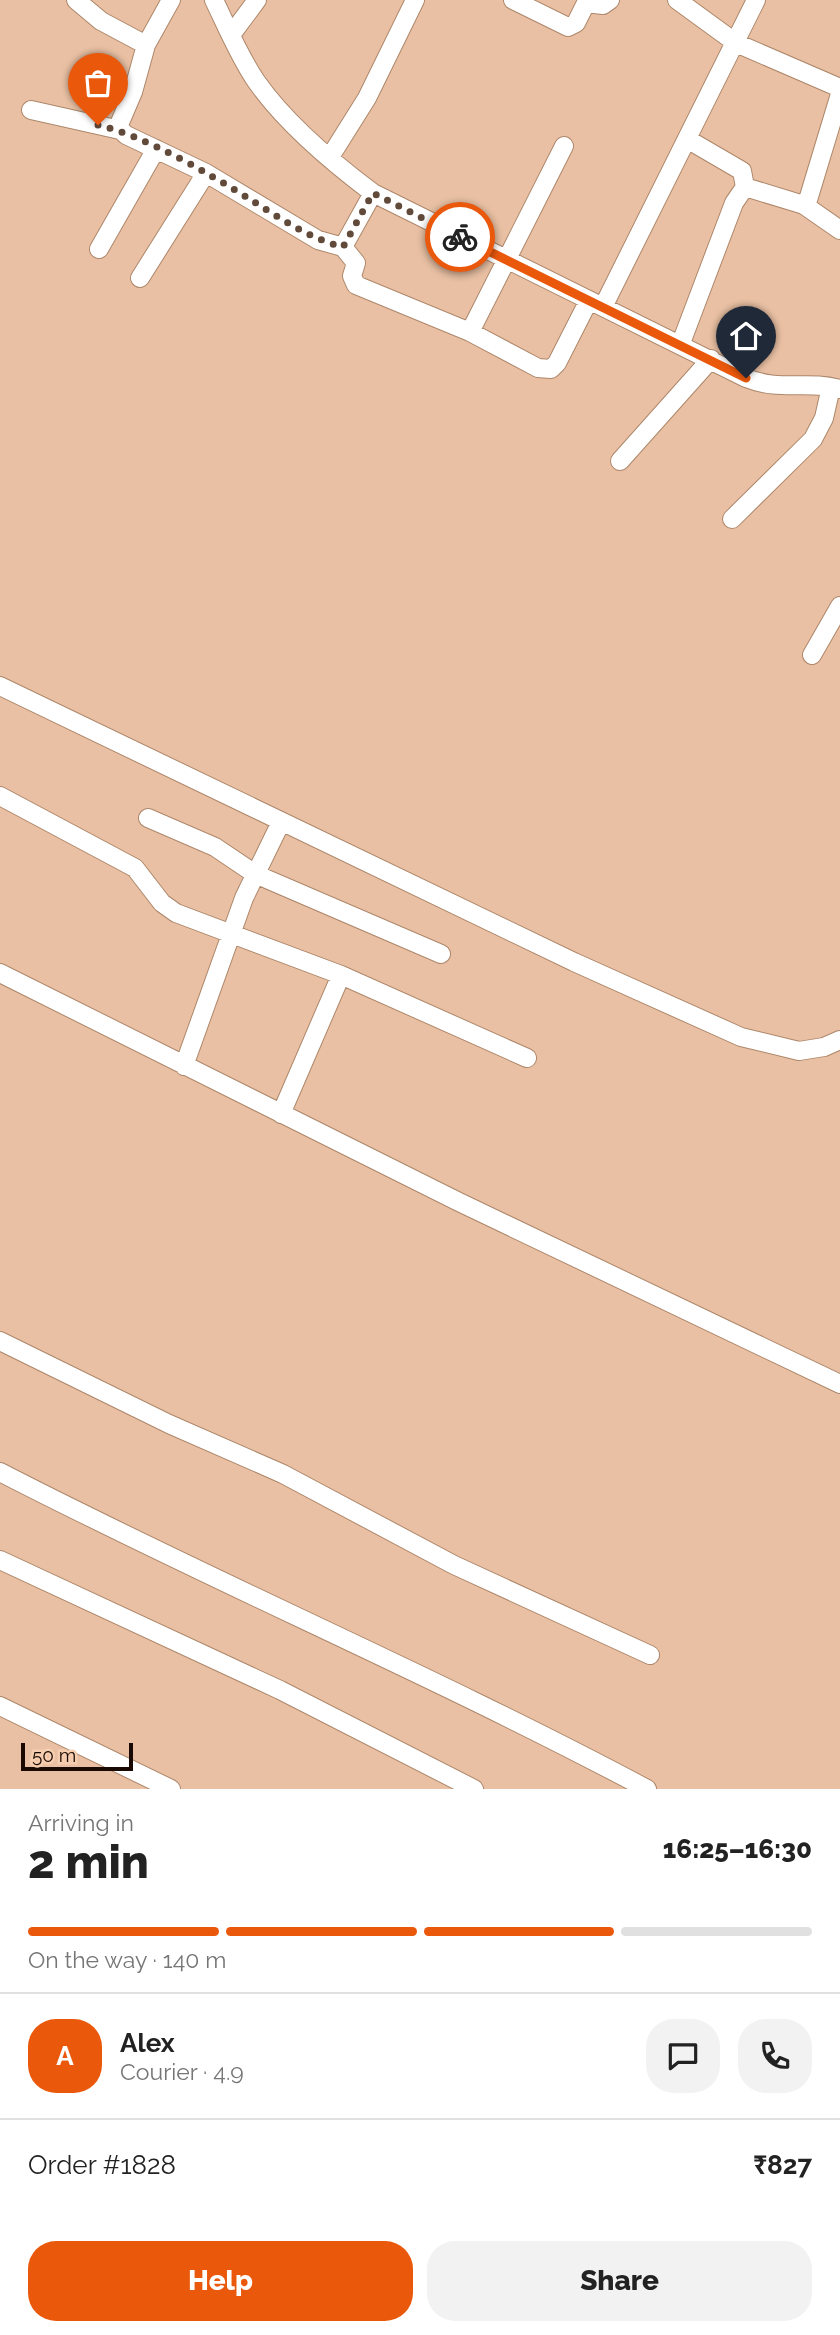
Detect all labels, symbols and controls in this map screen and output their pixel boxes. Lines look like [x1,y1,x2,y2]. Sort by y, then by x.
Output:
pin [68,53,128,125]
icon: bag [79,64,117,102]
courier [425,202,495,272]
icon: bike [441,218,479,256]
pin [716,306,776,378]
icon: home [727,317,765,355]
scale bar [21,1740,133,1772]
text: 50 m [32,1744,76,1766]
text: Arriving in [28,1809,134,1836]
text: 16:25–16:30 [663,1834,812,1864]
text: 2 min [28,1835,149,1889]
text: On the way · 140 m [28,1946,226,1973]
button: chat [646,2019,720,2093]
button: phone [738,2019,812,2093]
text: Alex [120,2028,175,2058]
text: A [56,2041,74,2071]
text: Courier · 4.9 [120,2058,244,2085]
text: Order #1828 [28,2150,176,2180]
text: ₹827 [753,2150,812,2180]
button: Help [28,2241,413,2321]
button: Share [427,2241,812,2321]

